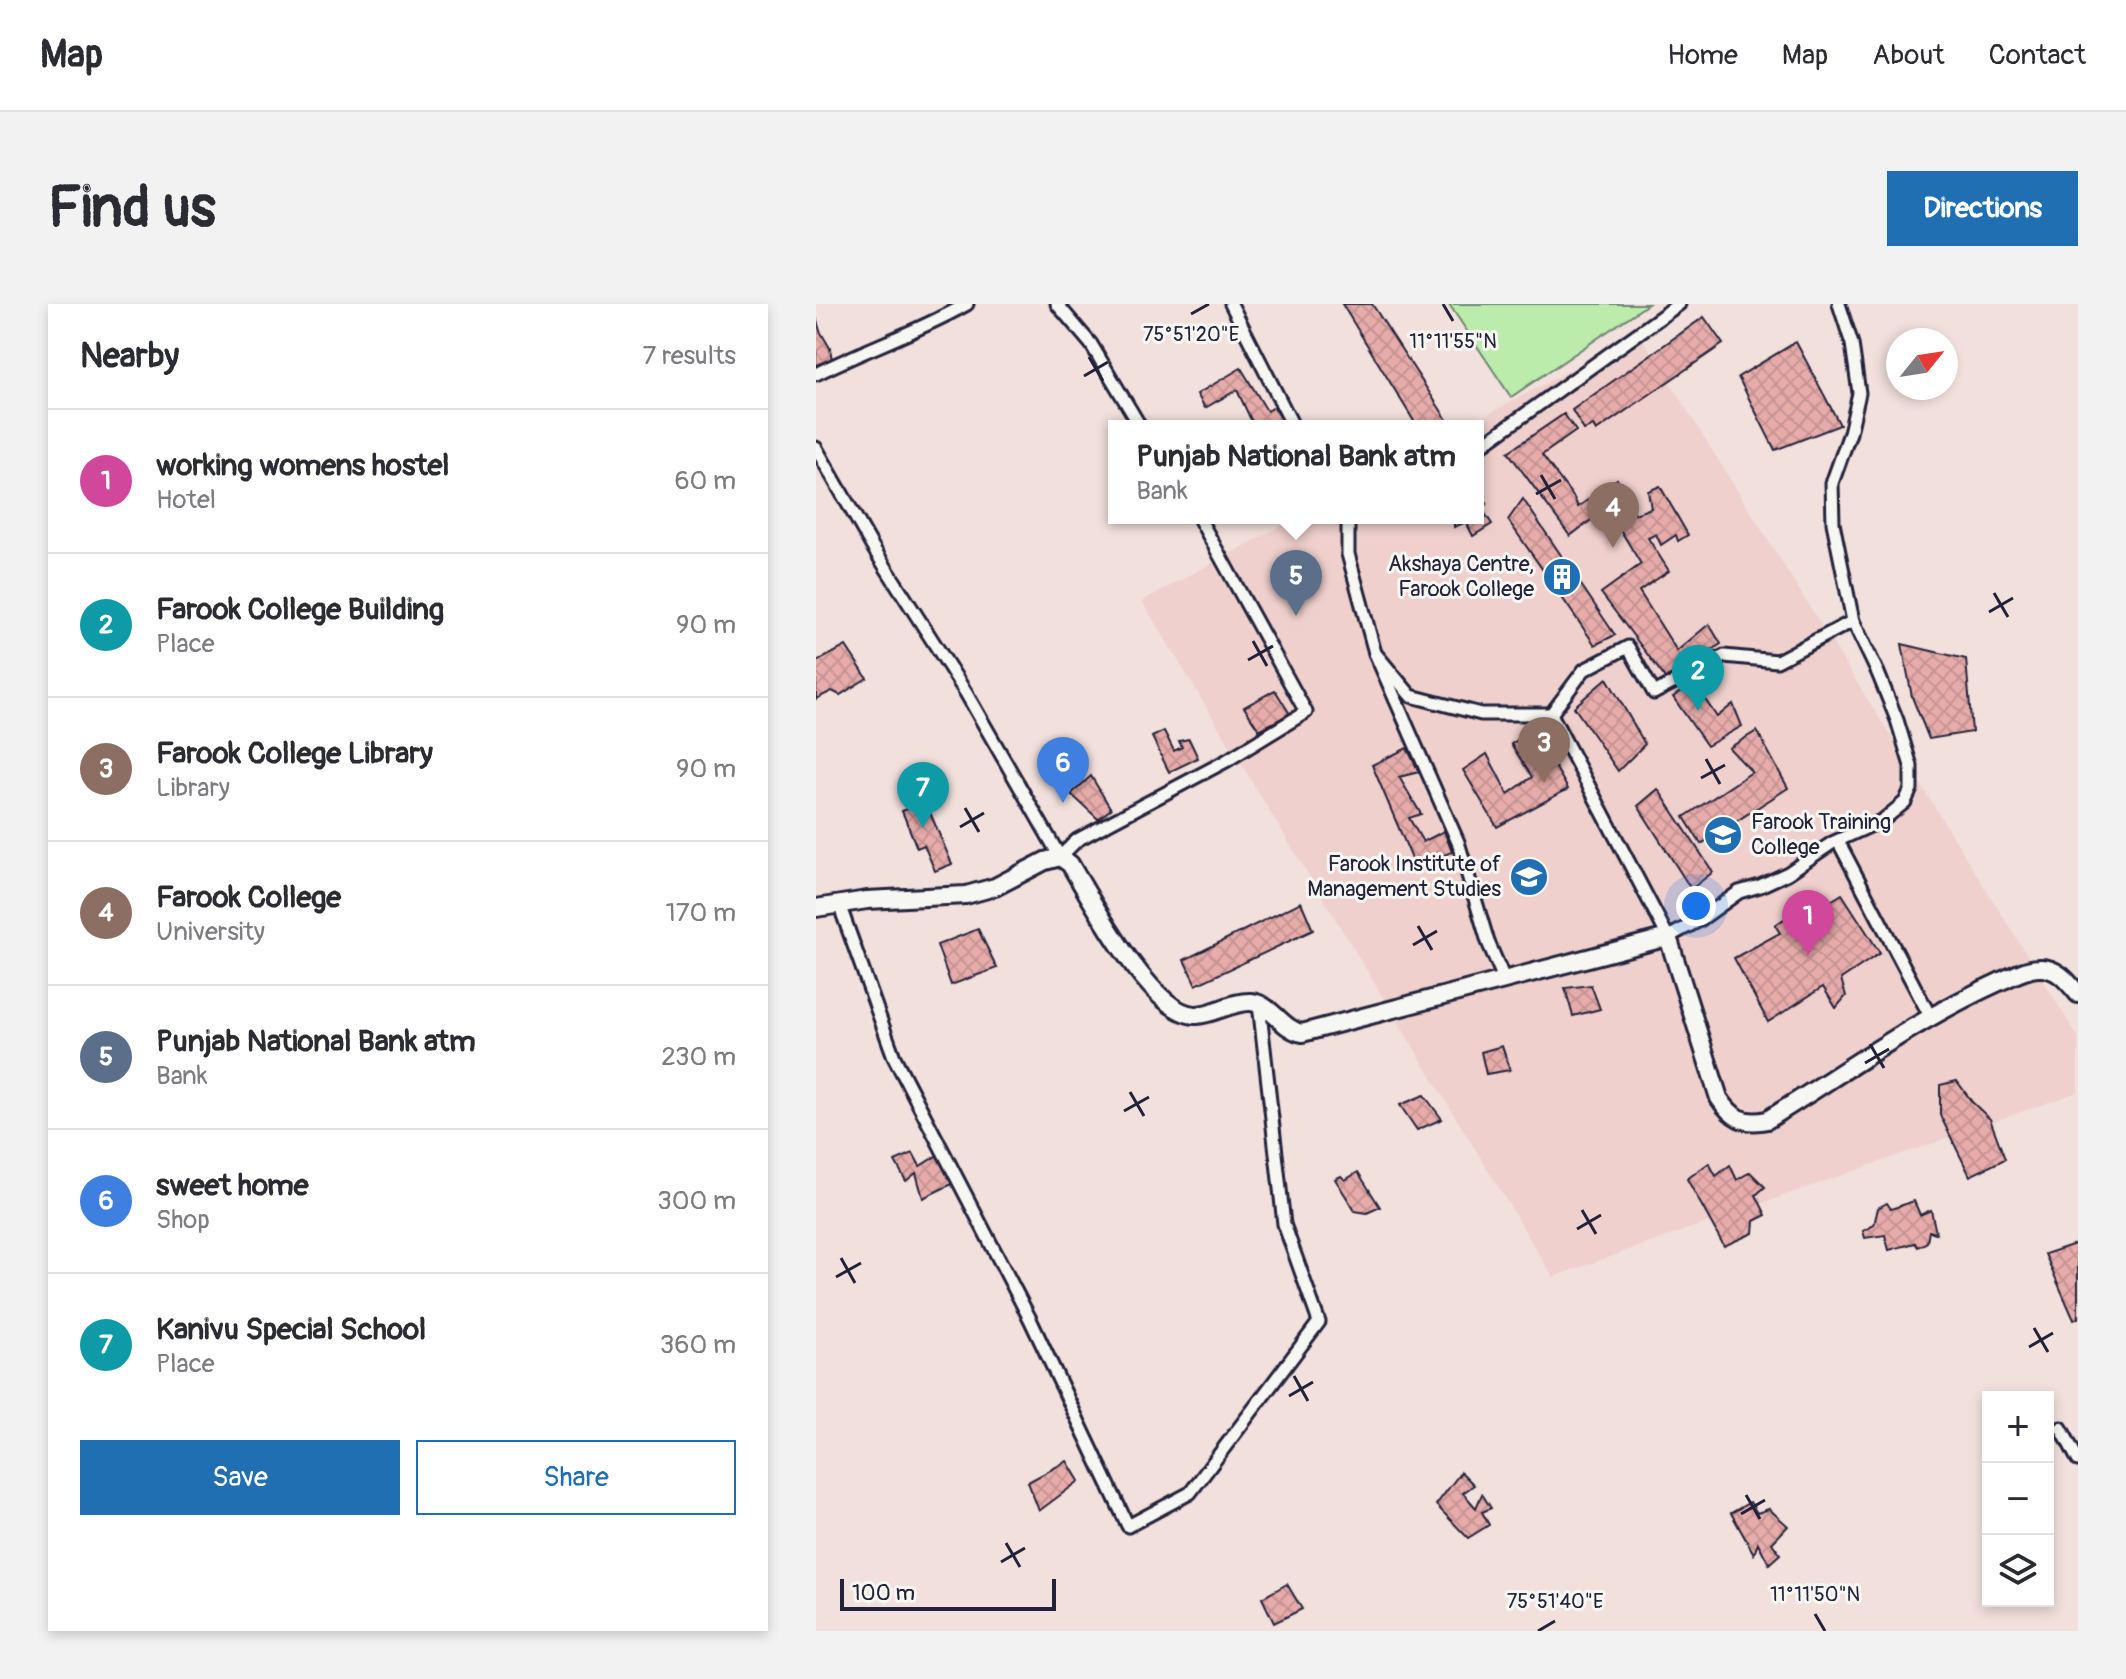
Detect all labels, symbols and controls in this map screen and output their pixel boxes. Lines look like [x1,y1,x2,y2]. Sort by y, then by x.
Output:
text: Map [40,31,103,79]
text: Home [1667,38,1738,73]
text: Map [1782,38,1828,73]
text: About [1872,38,1945,73]
text: Contact [1989,38,2086,73]
button: Directions [1887,171,2078,246]
text: Find us [48,174,216,243]
text: 75°51'20"E [1143,322,1239,347]
north arrow [1886,328,1958,400]
text: 11°11'55"N [1409,329,1497,354]
text: Nearby [80,335,179,378]
text: 7 results [643,340,736,372]
popup [1108,420,1484,524]
text: Punjab National Bank atm [1136,438,1456,475]
text: working womens hostel [156,447,449,484]
text: 1 [101,465,111,497]
text: 60 m [674,465,736,497]
text: Bank [1136,475,1188,507]
pin: 4 [1587,482,1639,548]
text: Hotel [156,484,216,516]
pin: 5 [1270,550,1322,616]
place label: Akshaya Centre, Farook College [1388,550,1534,603]
building icon: Akshaya Centre, Farook College [1541,556,1583,598]
text: Farook College Building [156,591,444,628]
text: 2 [99,609,113,641]
text: 90 m [676,609,736,641]
text: Place [156,628,215,660]
pin: 2 [1672,645,1724,711]
pin: 3 [1518,717,1570,783]
text: Farook College Library [156,735,433,772]
pin: 6 [1037,737,1089,803]
text: 3 [99,753,113,785]
text: 90 m [676,753,736,785]
pin: 7 [897,762,949,828]
text: Library [156,772,230,804]
place label: Farook Training College [1751,808,1891,861]
school or university icon: Farook Training College [1702,814,1744,856]
place label: Farook Institute of Management Studies [1307,850,1501,903]
school or university icon: Farook Institute of Management Studies [1508,856,1550,898]
text: Farook College [156,879,341,916]
your location [1676,886,1716,926]
pin: 1 [1782,890,1834,956]
text: 4 [98,897,114,929]
text: 170 m [666,897,736,929]
text: University [156,916,265,948]
text: Punjab National Bank atm [156,1023,476,1060]
text: 5 [99,1041,113,1073]
text: 230 m [661,1041,736,1073]
text: Bank [156,1060,208,1092]
text: sweet home [156,1167,309,1204]
text: 6 [98,1185,114,1217]
text: 300 m [657,1185,736,1217]
text: Shop [156,1204,210,1236]
text: Kanivu Special School [156,1311,426,1348]
text: 7 [99,1329,113,1361]
text: 360 m [660,1329,736,1361]
text: Place [156,1348,215,1380]
map controls [1982,1391,2054,1607]
button: + [1982,1391,2054,1463]
button: Save [80,1440,400,1515]
button: Share [416,1440,736,1515]
button: − [1982,1463,2054,1535]
button: layers [1982,1535,2054,1607]
scale bar [840,1575,1056,1611]
text: 100 m [852,1579,915,1607]
text: 11°11'50"N [1770,1582,1860,1607]
text: 75°51'40"E [1507,1589,1603,1614]

